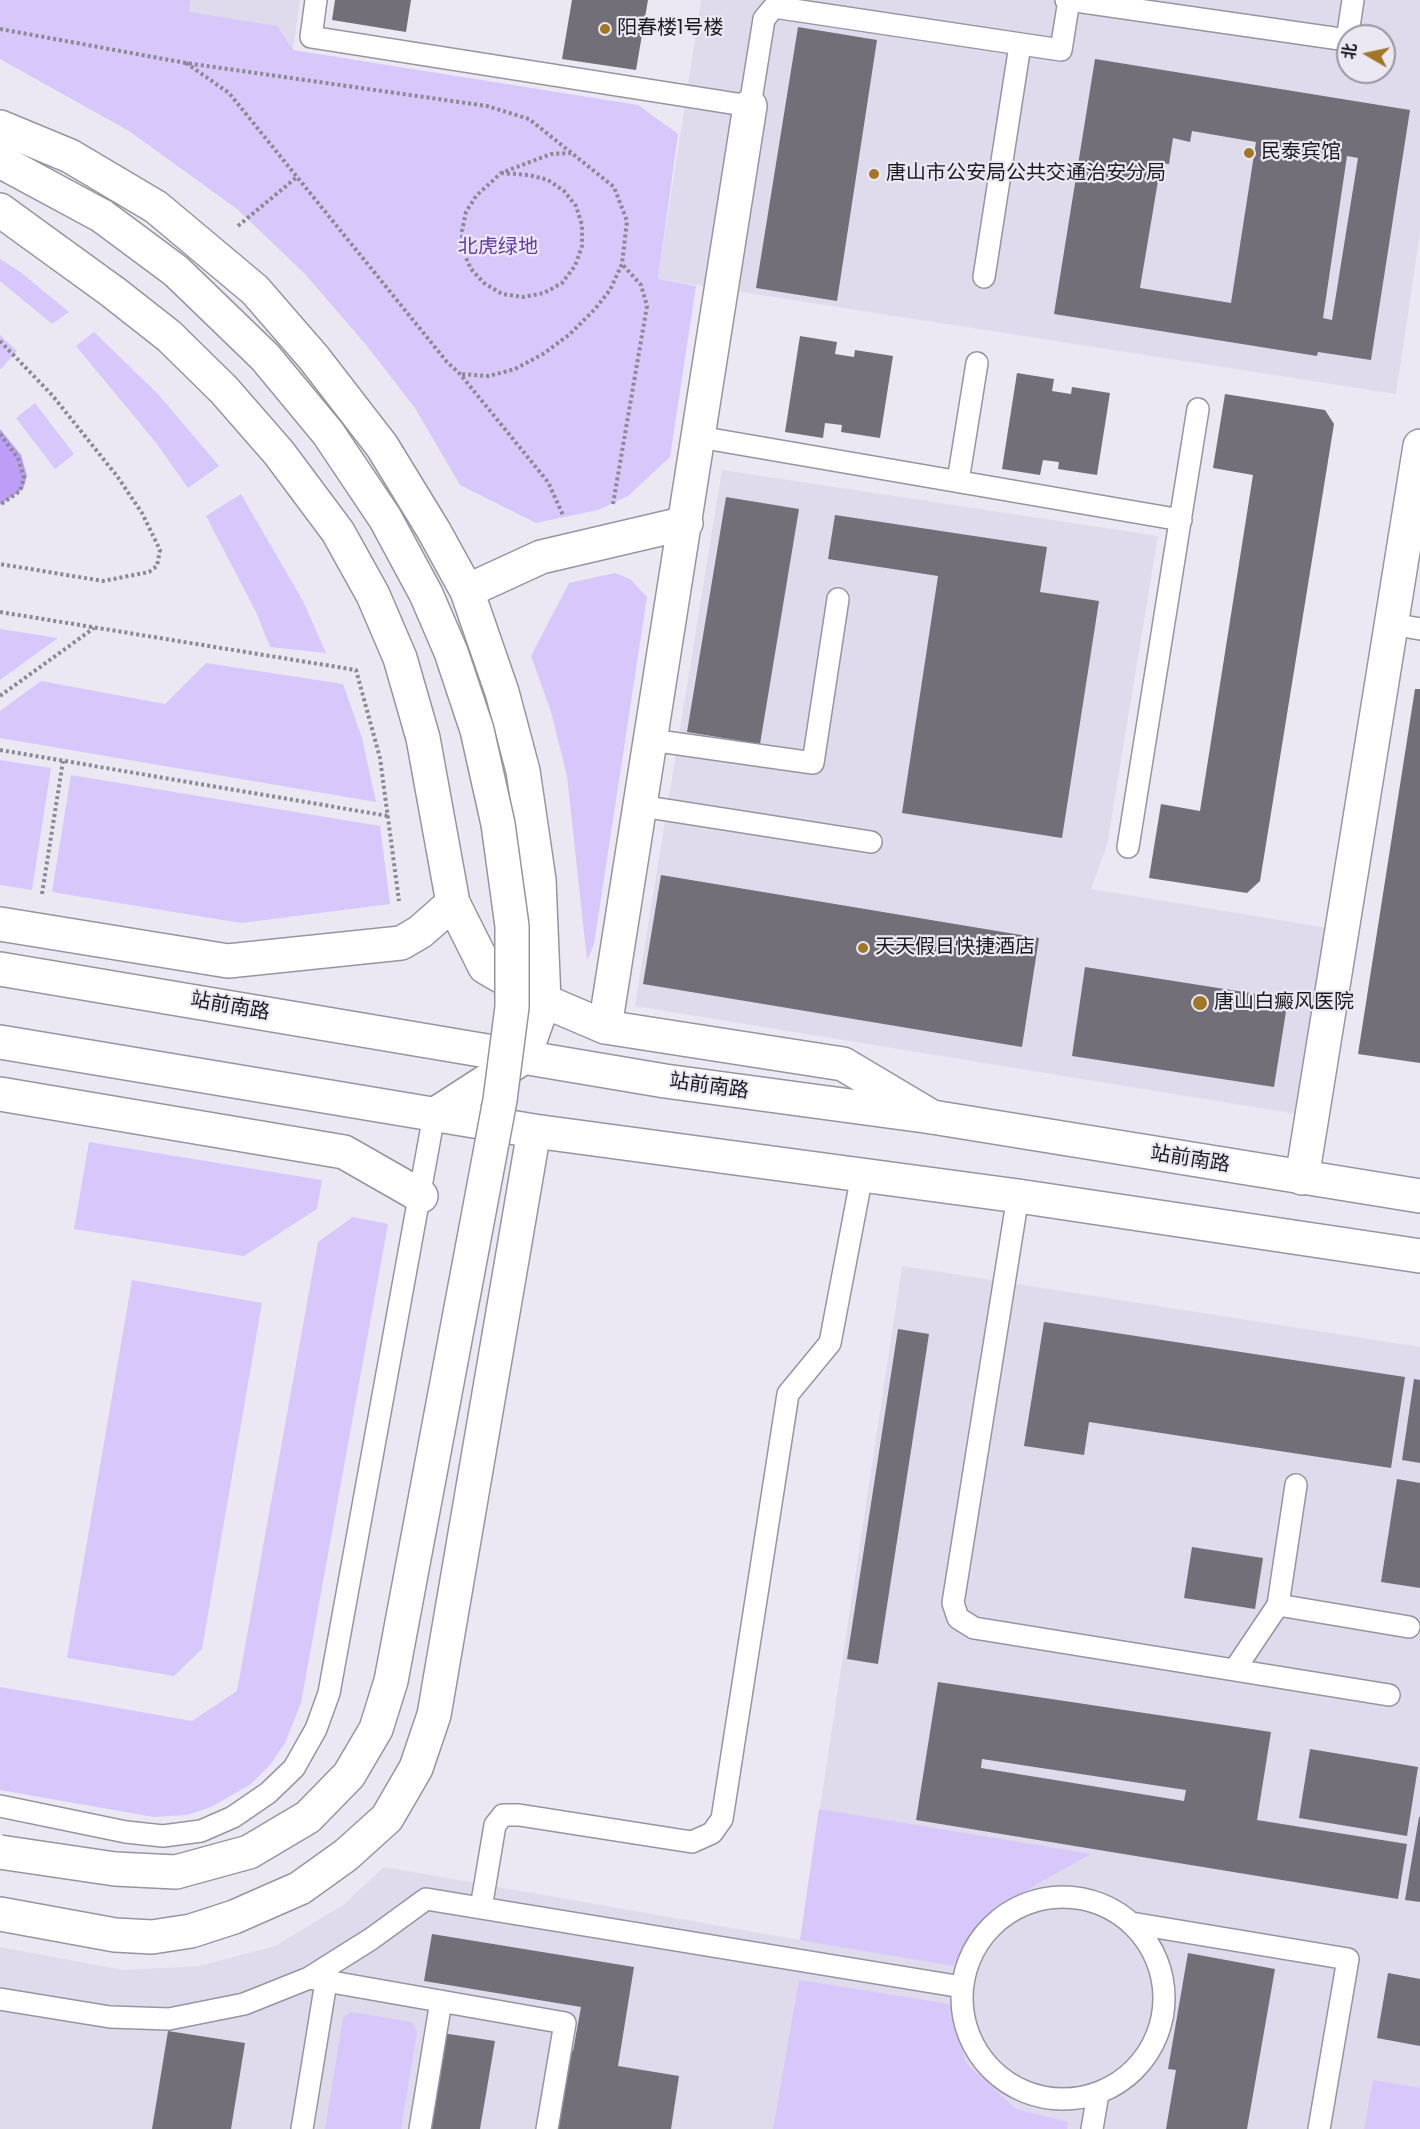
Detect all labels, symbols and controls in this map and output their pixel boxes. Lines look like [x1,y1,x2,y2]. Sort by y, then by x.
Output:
place label: 阳春楼1号楼 [617,17,723,41]
marker: 阳春楼1号楼 [598,22,612,36]
north arrow [1336,24,1396,84]
text: 北 [1337,42,1362,61]
place label: 民泰宾馆 [1261,141,1341,165]
marker: 民泰宾馆 [1242,146,1256,160]
place label: 唐山市公安局公共交通治安分局 [886,162,1166,186]
marker: 唐山市公安局公共交通治安分局 [867,167,881,181]
park label: 北虎绿地 [458,236,538,260]
place label: 天天假日快捷酒店 [875,936,1035,960]
marker: 天天假日快捷酒店 [856,941,870,955]
street label: 站前南路 [189,988,271,1026]
place label: 唐山白癜风医院 [1214,991,1354,1015]
marker: 唐山白癜风医院 [1191,994,1209,1012]
street label: 站前南路 [668,1070,750,1104]
street label: 站前南路 [1149,1142,1231,1178]

